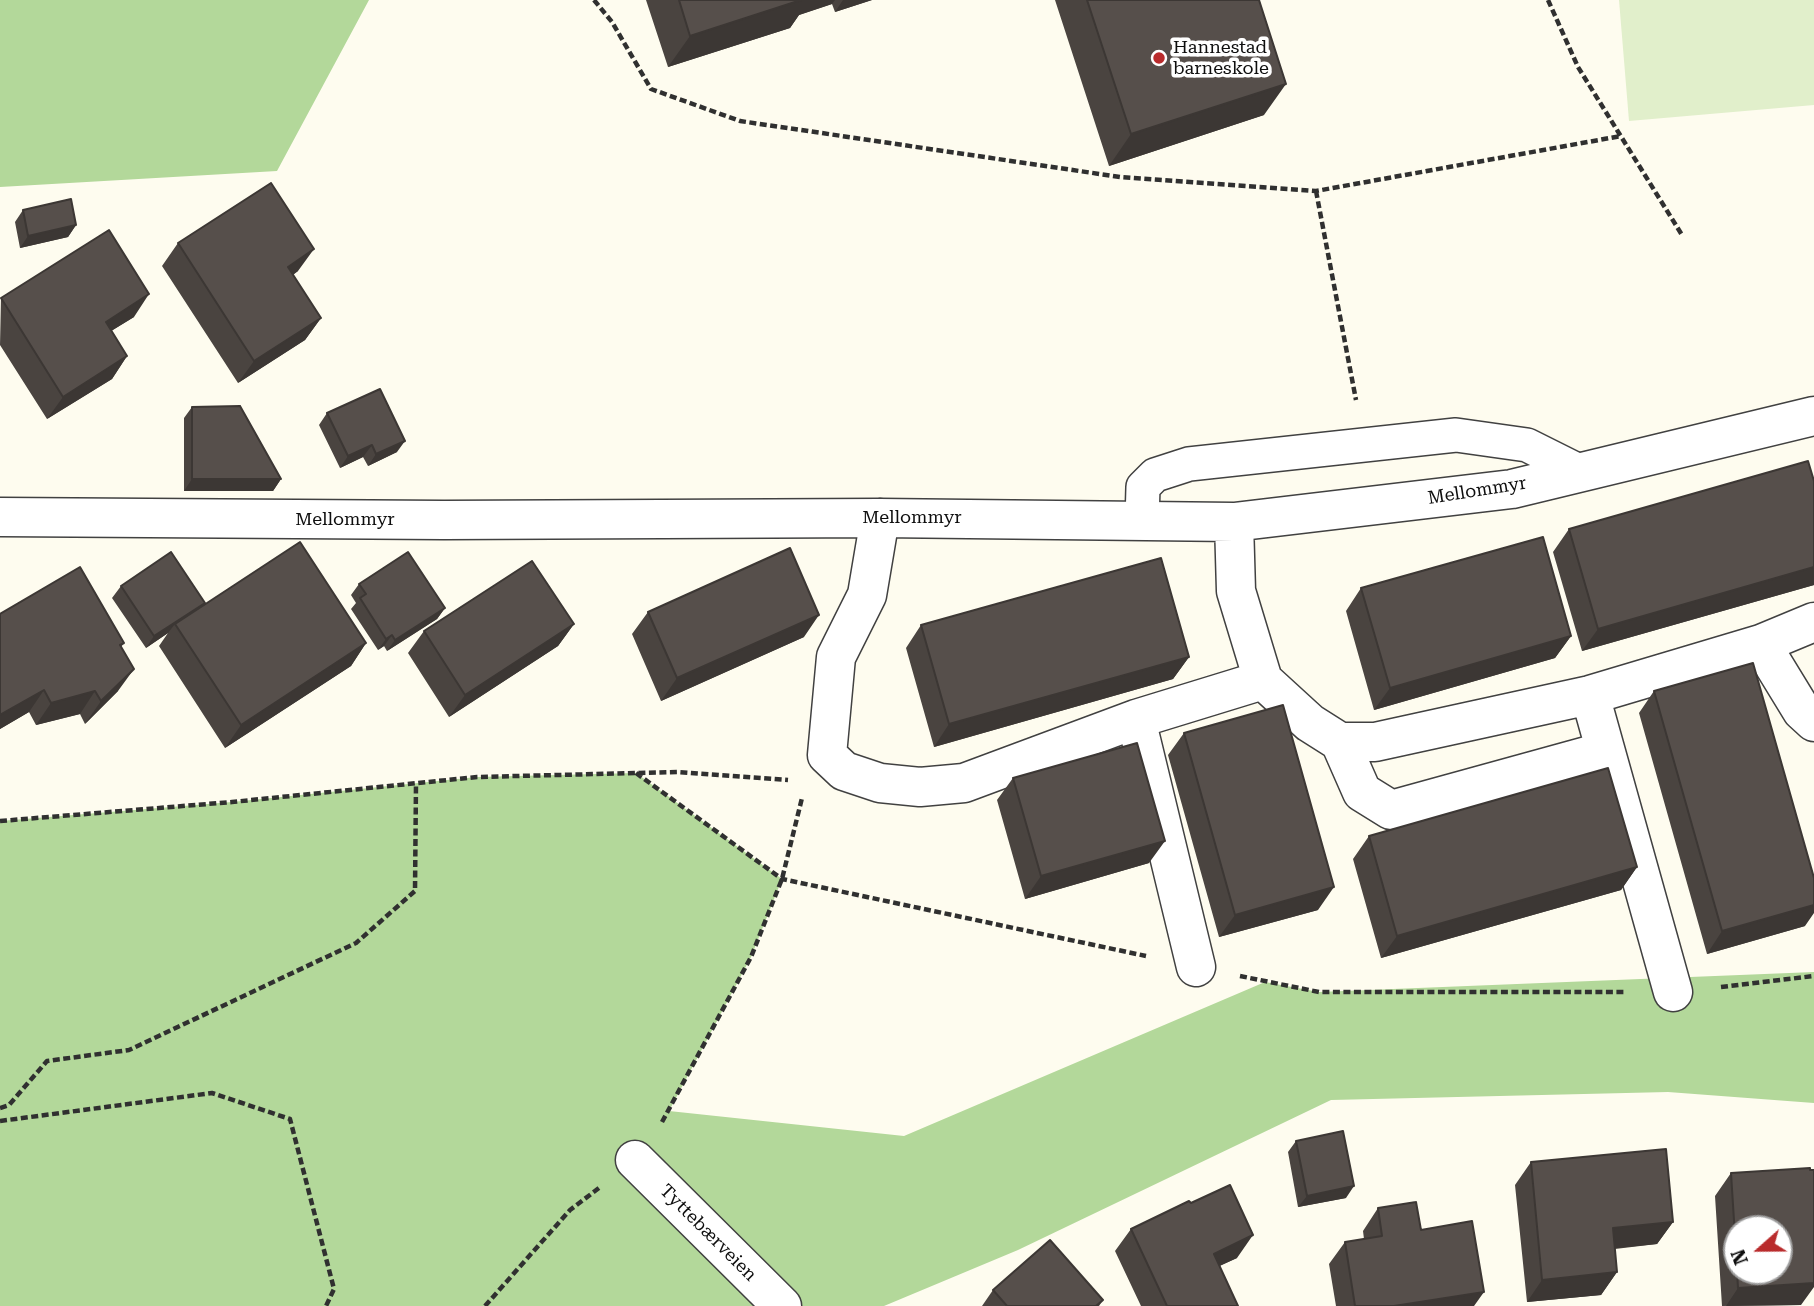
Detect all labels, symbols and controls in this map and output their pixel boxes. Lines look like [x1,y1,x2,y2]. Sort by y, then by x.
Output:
place label: Hannestad barneskole [1173,37,1269,80]
marker: Hannestad barneskole [1151,50,1167,66]
street label: Mellommyr [1426,473,1528,509]
street label: Mellommyr [862,507,962,529]
street label: Mellommyr [295,509,395,531]
street label: Tyttebærveien [655,1180,761,1286]
north arrow [1723,1215,1793,1285]
text: N [1726,1246,1753,1268]

